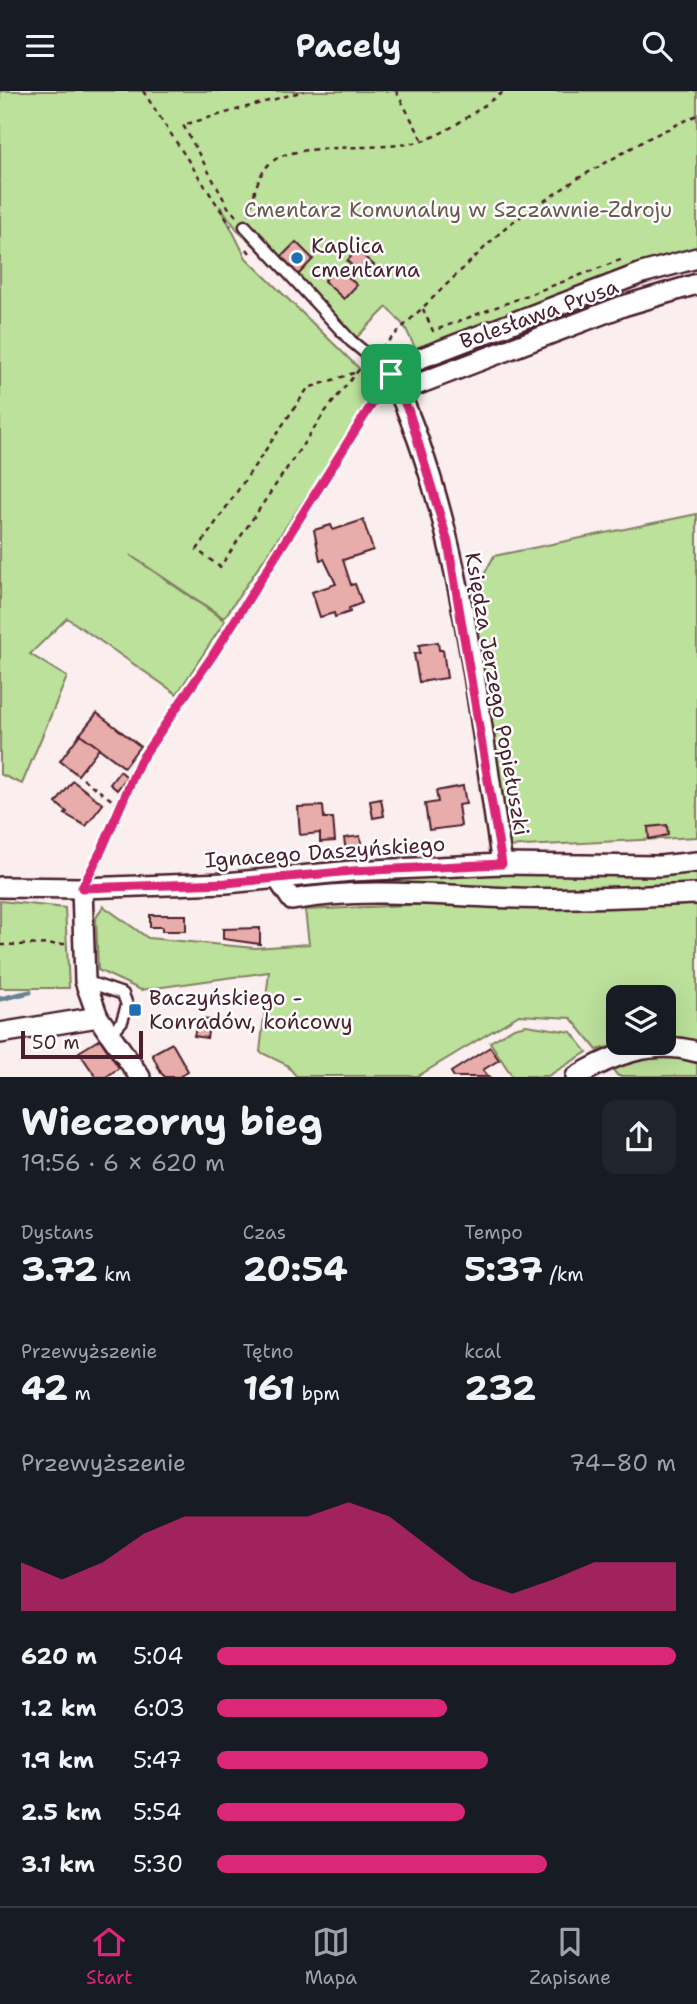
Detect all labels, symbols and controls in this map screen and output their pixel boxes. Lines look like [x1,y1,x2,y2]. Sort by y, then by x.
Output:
text: Pacely [296,24,401,67]
icon: menu [21,27,59,65]
icon: search [638,27,676,65]
park label: Cmentarz Komunalny w Szczawnie-Zdroju [244,196,672,224]
place label: Kaplica cmentarna [311,232,420,284]
marker: Kaplica cmentarna [289,250,305,266]
street label: Bolesława Prusa [456,272,622,356]
pin [361,344,421,404]
icon: arrive [372,355,410,393]
street label: Księdza Jerzego Popiełuszki [458,550,536,838]
street label: Ignacego Daszyńskiego [204,830,446,874]
place label: Baczyńskiego - Konradów, końcowy [149,984,353,1036]
map controls [606,985,676,1055]
button: layers [606,985,676,1055]
marker: Baczyńskiego - Konradów, końcowy [127,1002,143,1018]
scale bar [21,1027,144,1059]
text: 50 m [32,1030,80,1055]
text: Wieczorny bieg [21,1096,323,1147]
button: share [602,1100,676,1174]
text: 19:56 · 6 × 620 m [21,1148,225,1178]
text: Dystans [21,1220,94,1245]
text: Czas [243,1220,286,1245]
text: Tempo [464,1220,523,1245]
text: 3.72 [21,1245,98,1292]
text: 20:54 [243,1245,348,1292]
text: 5:37 [464,1245,543,1292]
text: km [98,1262,131,1287]
text: /km [543,1262,584,1287]
text: Przewyższenie [21,1339,157,1364]
text: Tętno [243,1339,294,1364]
text: kcal [464,1339,501,1364]
text: 42 [21,1364,68,1411]
text: 161 [243,1364,295,1411]
text: 232 [464,1364,536,1411]
text: m [68,1381,91,1406]
text: bpm [295,1381,340,1406]
text: Przewyższenie [21,1448,186,1478]
text: 74–80 m [569,1448,676,1478]
text: 620 m [21,1641,97,1671]
text: 5:04 [133,1641,183,1671]
text: 1.2 km [21,1693,97,1723]
text: 6:03 [133,1693,185,1723]
text: 1.9 km [21,1745,94,1775]
text: 5:47 [133,1745,182,1775]
text: 2.5 km [21,1797,102,1827]
text: 5:54 [133,1797,182,1827]
text: 3.1 km [21,1849,95,1879]
text: 5:30 [133,1849,183,1879]
tab: Start [86,1923,133,1990]
tab: Mapa [305,1923,357,1990]
tab: Zapisane [529,1923,611,1990]

